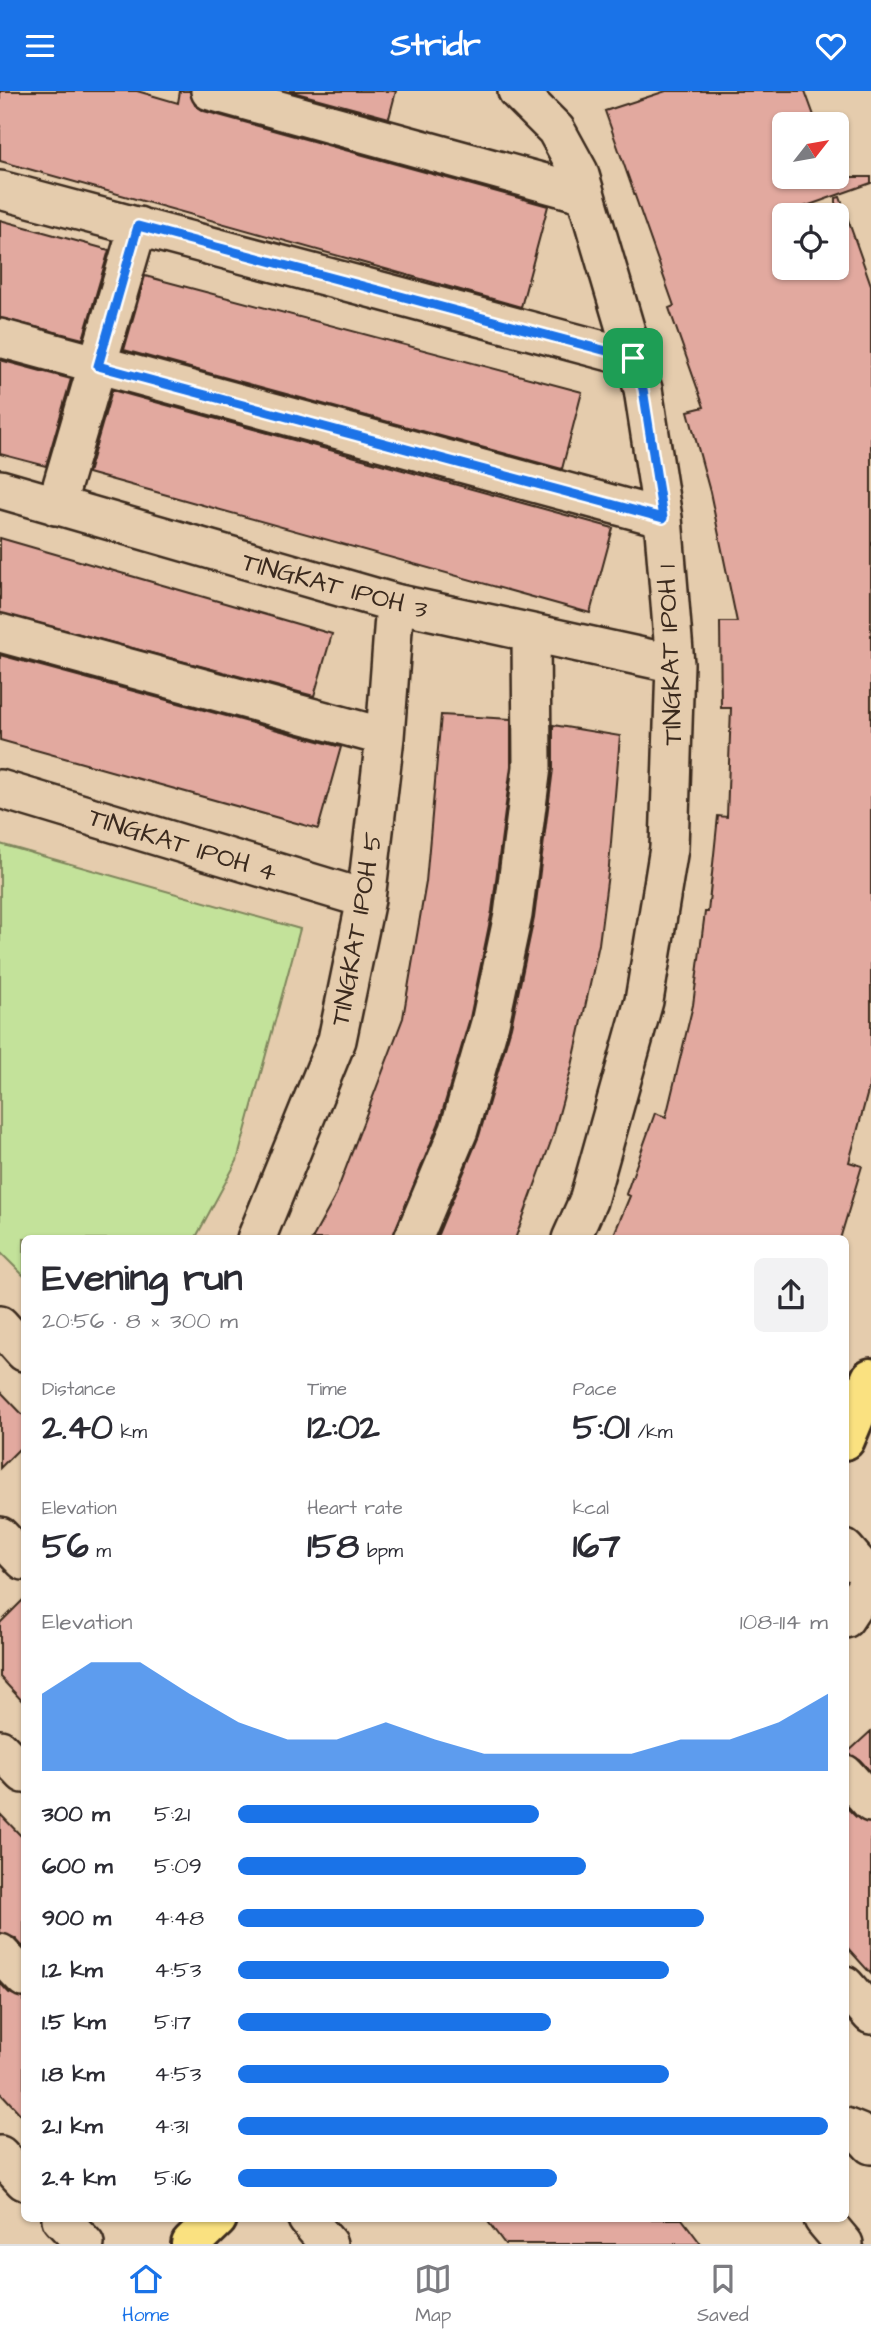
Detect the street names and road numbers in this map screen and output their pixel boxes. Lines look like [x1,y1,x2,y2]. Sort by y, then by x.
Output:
street label: TINGKAT IPOH 3 [238,544,432,628]
street label: TINGKAT IPOH 1 [649,564,691,746]
street label: TINGKAT IPOH 4 [84,799,282,891]
street label: TINGKAT IPOH 5 [322,830,392,1029]

